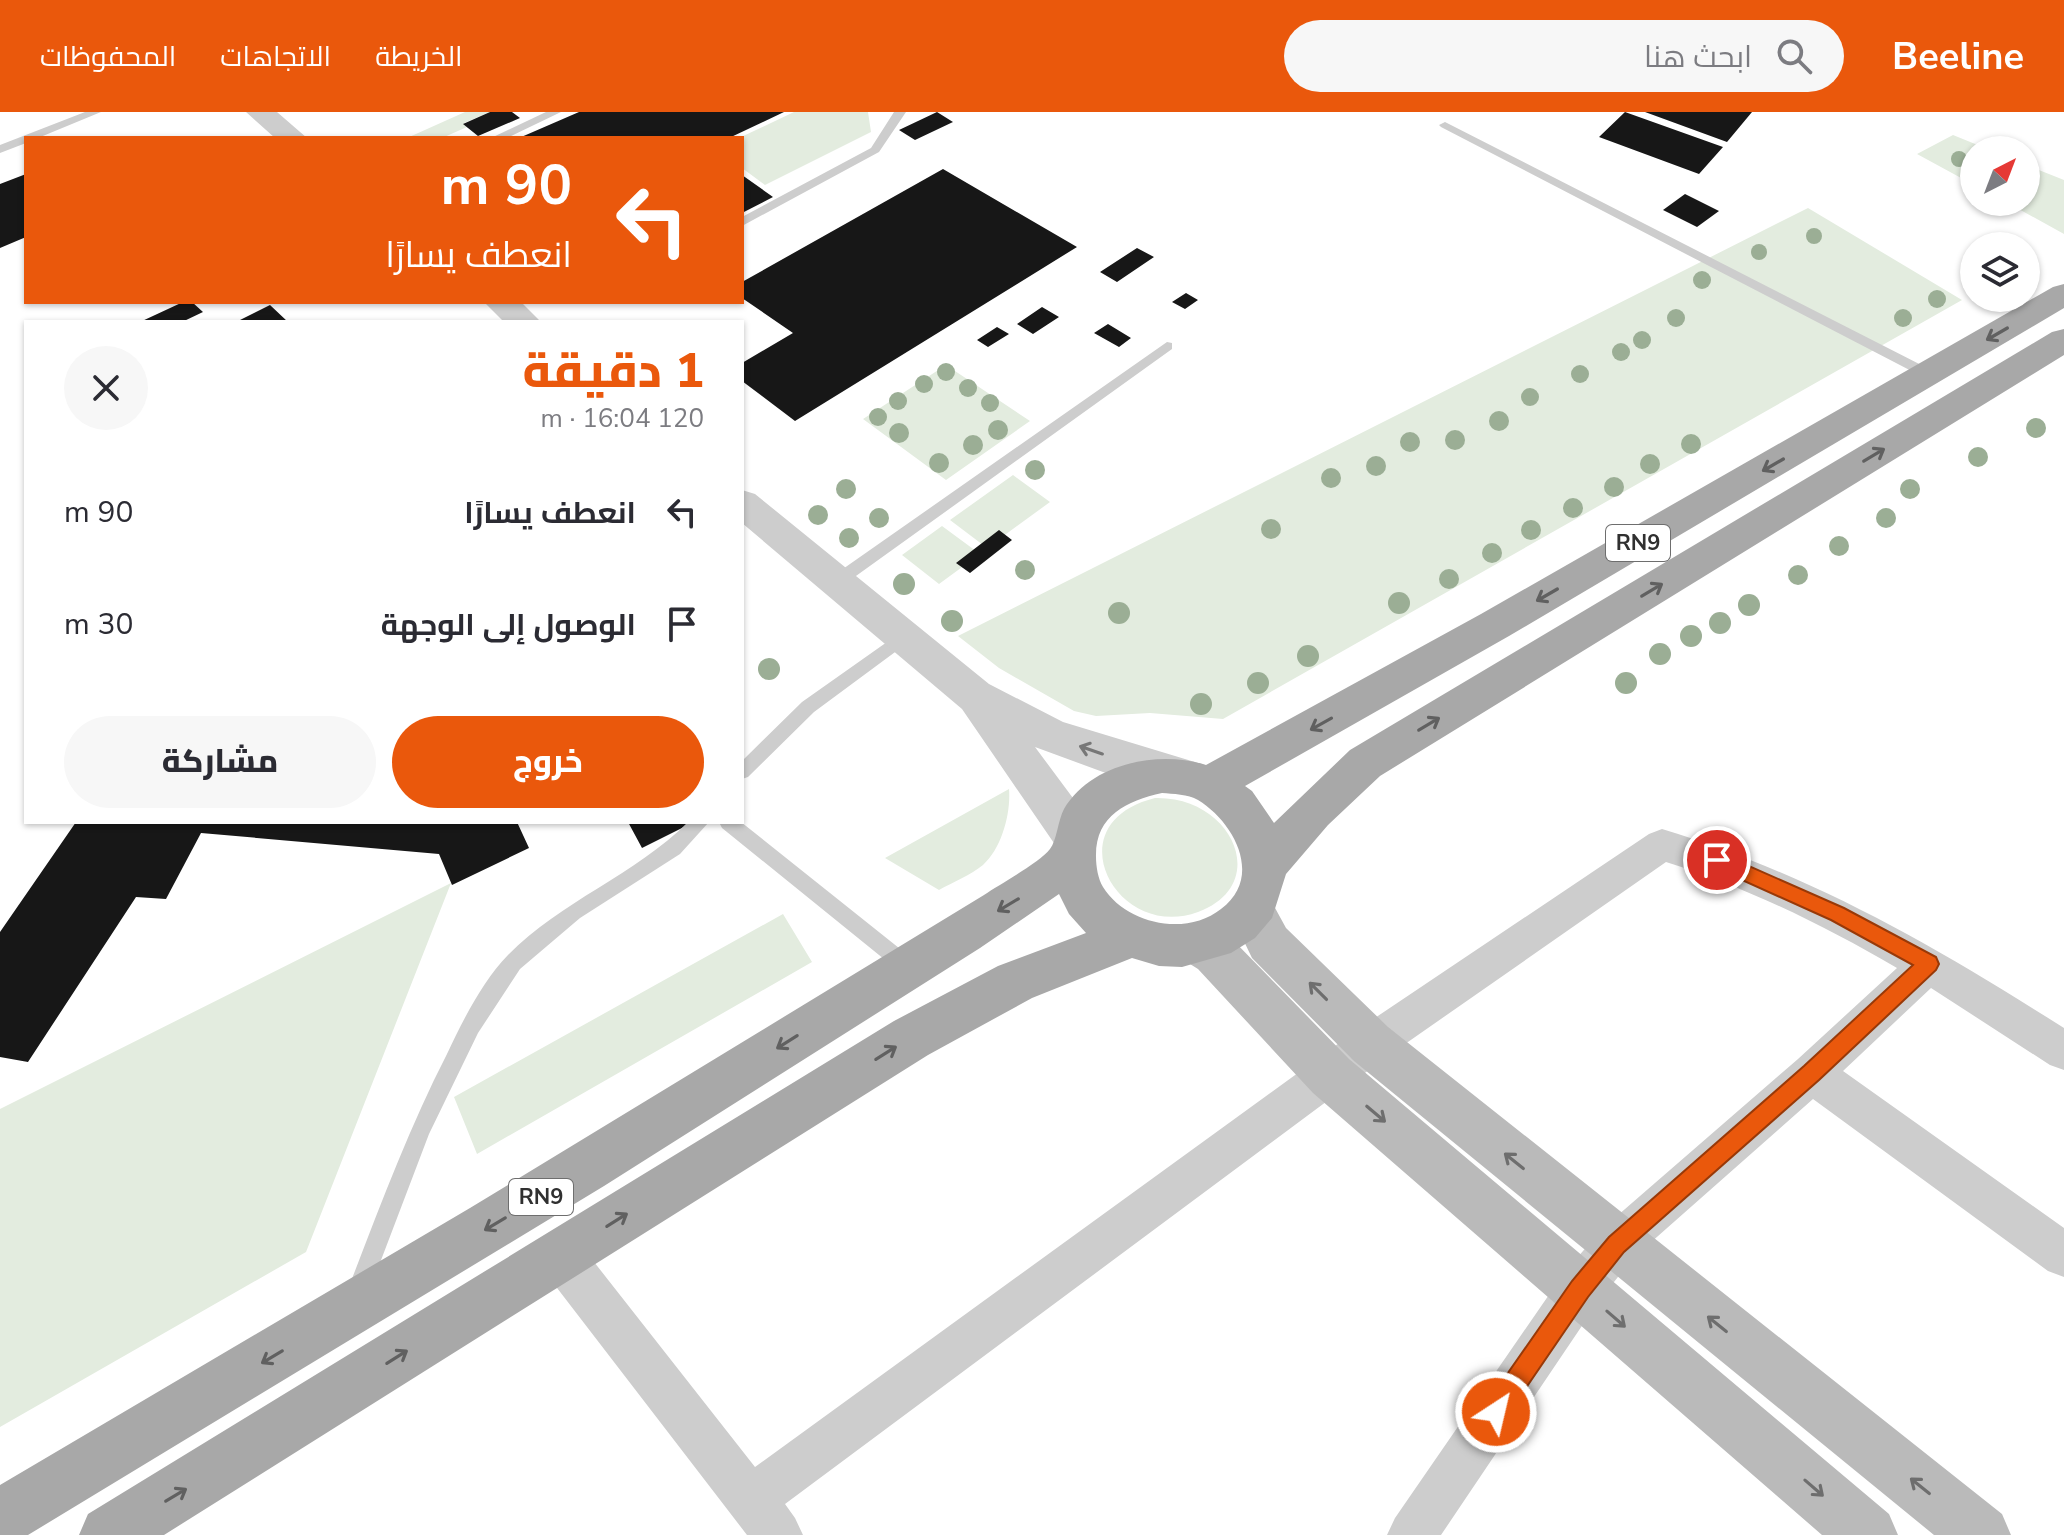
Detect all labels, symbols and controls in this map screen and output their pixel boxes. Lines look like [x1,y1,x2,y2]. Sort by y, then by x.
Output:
search box [1284,20,1844,92]
text: Beeline [1892,31,2024,82]
icon: search [1772,34,1816,78]
text: ابحث هنا [1644,37,1752,78]
text: المحفوظات [40,38,176,76]
text: الاتجاهات [220,38,331,76]
text: الخريطة [375,38,463,76]
north arrow [1960,136,2040,216]
map controls [1960,136,2040,312]
text: 90 m [441,147,572,224]
icon: left [600,168,704,272]
text: انعطف يسارًا [385,231,572,280]
button: layers [1960,232,2040,312]
one-way arrow [1986,326,2009,342]
text: 1 دقيقة [522,338,704,404]
button: close [64,346,148,430]
text: 120 m · 16:04 [541,401,704,436]
one-way arrow [1862,447,1885,463]
one-way arrow [1762,457,1785,473]
icon: left [660,490,704,534]
text: 90 m [64,492,133,533]
text: انعطف يسارًا [464,493,636,534]
road number: RN9 [1606,525,1670,561]
one-way arrow [1640,582,1663,598]
one-way arrow [1536,587,1559,603]
icon: arrive [660,602,704,646]
text: 30 m [64,604,133,645]
text: الوصول إلى الوجهة [381,605,636,646]
button: مشاركة [64,716,376,808]
button: خروج [392,716,704,808]
one-way arrow [1417,716,1440,732]
one-way arrow [1310,717,1334,732]
one-way arrow [1079,741,1104,756]
pin [1683,826,1751,894]
icon: arrive [1695,838,1739,882]
one-way arrow [997,897,1020,913]
one-way arrow [1309,982,1328,1001]
one-way arrow [777,1034,799,1051]
one-way arrow [874,1045,897,1061]
one-way arrow [1365,1105,1385,1123]
one-way arrow [1504,1152,1525,1170]
road number: RN9 [509,1179,573,1215]
one-way arrow [606,1212,628,1228]
one-way arrow [484,1216,507,1232]
one-way arrow [1605,1310,1626,1328]
one-way arrow [1707,1315,1727,1333]
one-way arrow [261,1349,284,1365]
one-way arrow [385,1349,408,1365]
position arrow [1454,1370,1538,1454]
one-way arrow [1910,1478,1931,1495]
one-way arrow [1803,1479,1823,1497]
one-way arrow [164,1486,187,1502]

